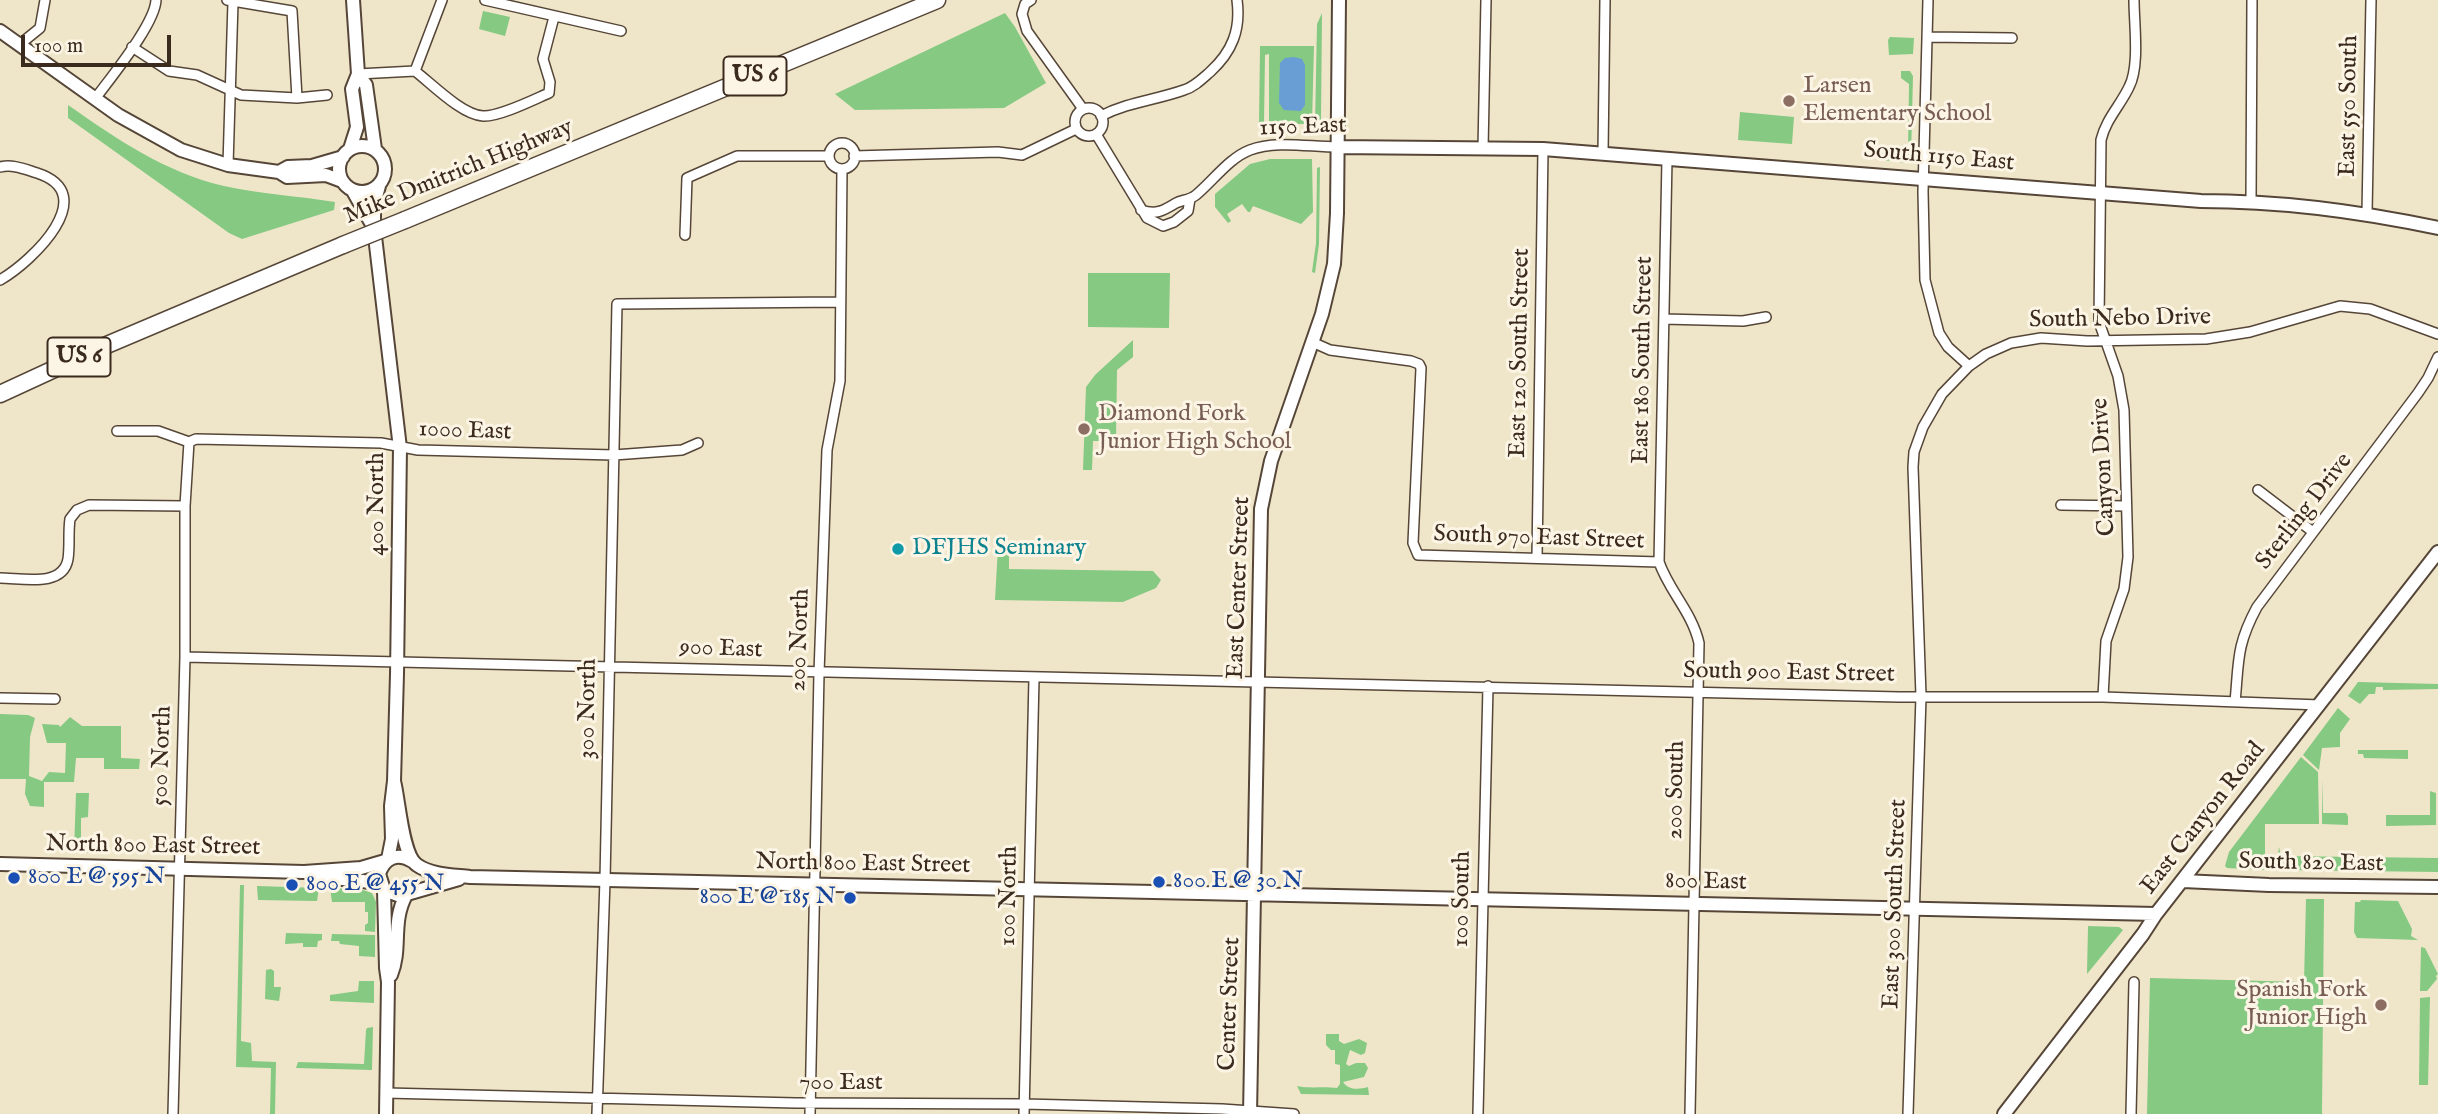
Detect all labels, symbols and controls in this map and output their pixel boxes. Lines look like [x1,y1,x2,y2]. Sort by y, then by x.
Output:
scale bar [24,21,175,65]
text: 100 m [34,33,83,60]
street label: East 550 South [2334,35,2366,177]
road number: US 6 [724,57,786,96]
place label: Larsen Elementary School [1803,73,1991,129]
marker: Larsen Elementary School [1781,93,1797,109]
street label: 1150 East [1259,112,1347,144]
street label: Mike Dmitrich Highway [341,114,577,232]
street label: South 1150 East [1863,137,2015,179]
street label: East 120 South Street [1505,248,1537,458]
street label: East 180 South Street [1628,256,1660,464]
street label: South Nebo Drive [2029,304,2211,336]
road number: US 6 [48,338,110,376]
street label: Canyon Drive [2087,397,2123,537]
place label: Diamond Fork Junior High School [1098,401,1291,457]
street label: 1000 East [418,416,512,448]
marker: Diamond Fork Junior High School [1076,421,1092,437]
street label: Sterling Drive [2250,448,2360,576]
street label: 400 North [364,452,392,556]
street label: East Center Street [1222,496,1258,680]
street label: South 970 East Street [1433,521,1645,557]
place label: DFJHS Seminary [912,535,1086,563]
marker: DFJHS Seminary [890,541,906,557]
street label: 200 North [785,588,817,692]
street label: 900 East [679,634,763,666]
street label: 300 North [574,658,604,760]
street label: South 900 East Street [1683,658,1895,690]
street label: 500 North [147,705,179,807]
street label: East Canyon Road [2136,737,2272,901]
street label: 200 South [1662,740,1692,840]
street label: East 300 South Street [1878,798,1914,1010]
street label: North 800 East Street [45,831,261,863]
street label: 100 North [995,846,1025,946]
street label: South 820 East [2238,848,2384,880]
street label: North 800 East Street [755,849,971,881]
street label: 100 South [1448,851,1478,947]
place label: 800 E @ 595 N [28,864,165,892]
place label: 800 E @ 30 N [1173,868,1303,896]
street label: 800 East [1665,868,1747,898]
marker: 800 E @ 595 N [6,870,22,886]
place label: 800 E @ 455 N [306,871,444,899]
marker: 800 E @ 30 N [1151,874,1167,890]
marker: 800 E @ 455 N [284,877,300,893]
place label: 800 E @ 185 N [700,884,836,912]
marker: 800 E @ 185 N [842,890,858,906]
street label: Center Street [1214,937,1248,1071]
place label: Spanish Fork Junior High [2236,977,2367,1033]
marker: Spanish Fork Junior High [2373,997,2389,1013]
street label: 700 East [799,1070,883,1098]

